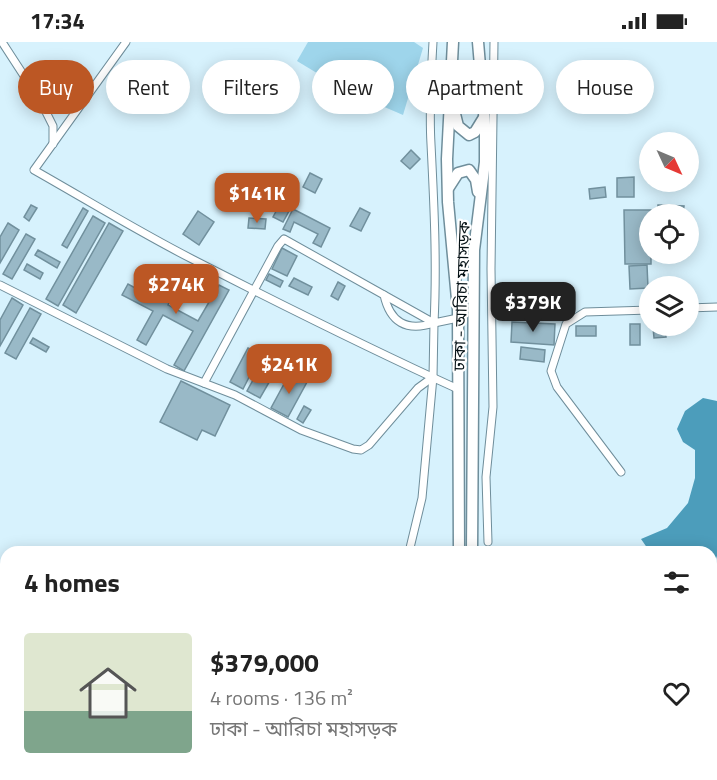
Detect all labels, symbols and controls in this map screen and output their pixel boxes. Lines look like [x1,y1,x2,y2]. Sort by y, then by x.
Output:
text: 17:34 [30,4,85,38]
chip: Buy [18,60,94,114]
chip: Rent [106,60,190,114]
chip: Filters [202,60,300,114]
chip: New [312,60,394,114]
chip: Apartment [406,60,544,114]
chip: House [556,60,654,114]
north arrow [639,132,699,192]
map controls [639,132,699,336]
pin: $141K [215,173,299,224]
text: $141K [229,177,285,208]
button: locate [639,204,699,264]
street label: ঢাকা - আরিচা মহাসড়ক [446,220,476,372]
pin: $274K [134,264,218,315]
text: $274K [148,268,204,299]
button: layers [639,276,699,336]
pin: $379K [491,282,575,333]
text: $379K [505,286,561,317]
pin: $241K [247,344,331,395]
text: $241K [261,348,317,379]
text: 4 homes [24,563,120,602]
icon: filters [660,566,693,599]
text: $379,000 [210,643,319,682]
icon: home [72,657,144,729]
icon: heart [660,677,693,710]
text: 4 rooms · 136 m² [210,682,353,713]
text: ঢাকা - আরিচা মহাসড়ক [210,713,397,744]

